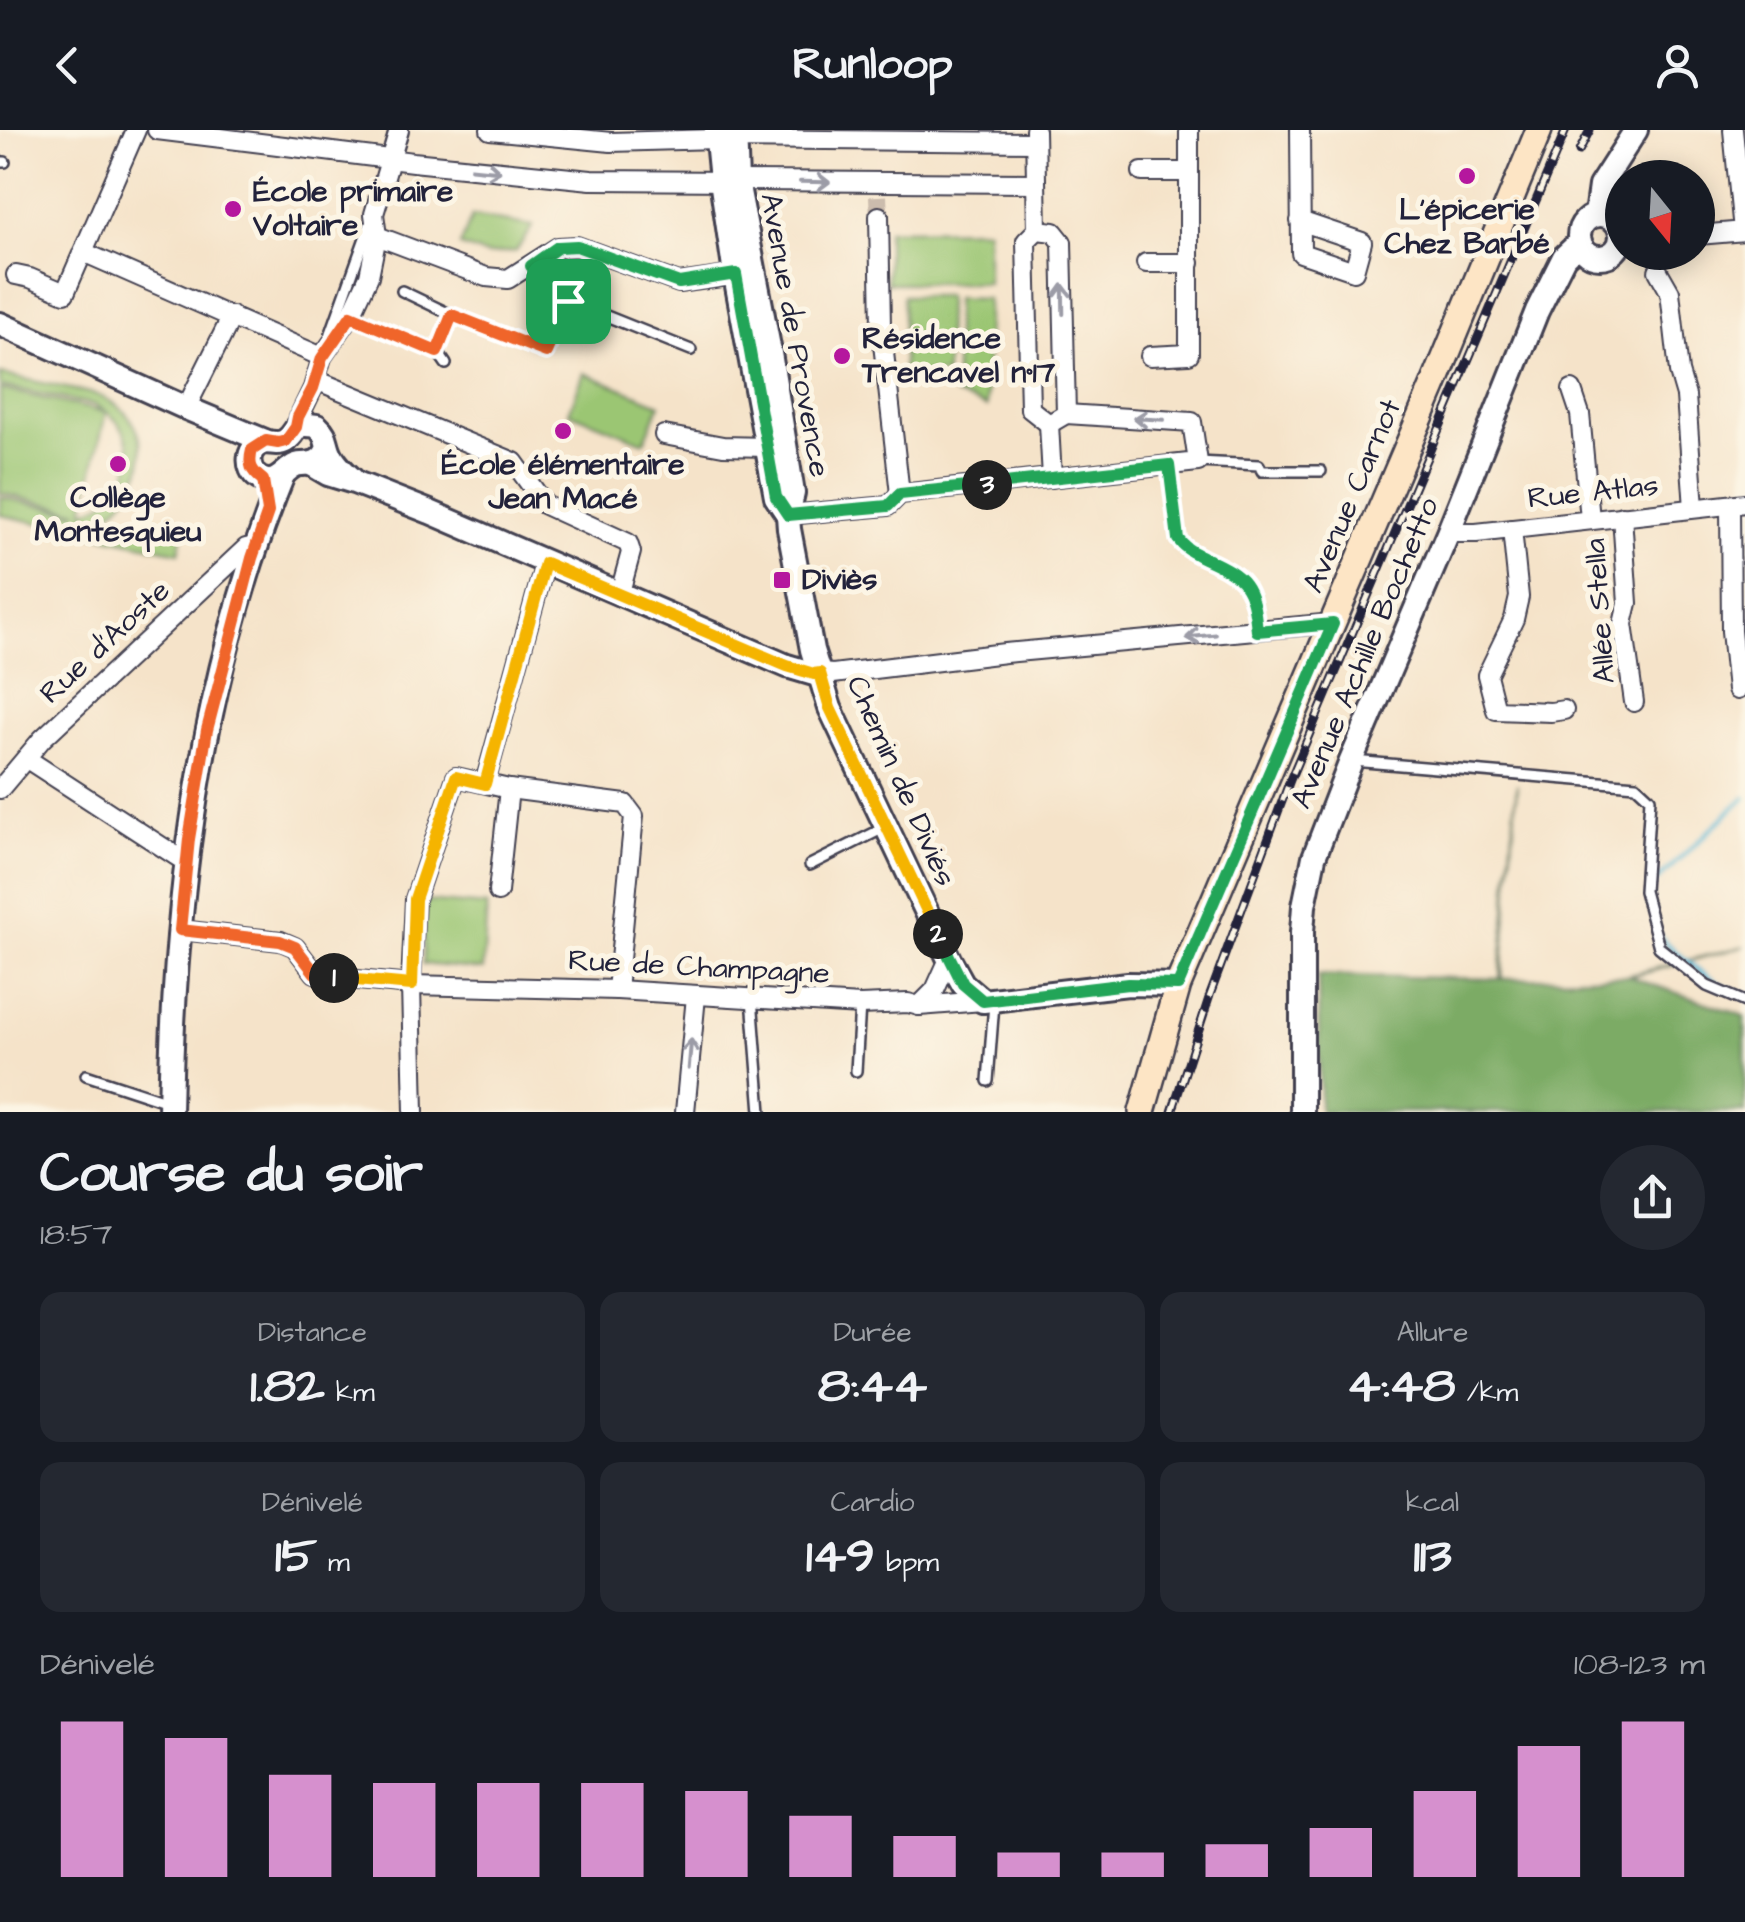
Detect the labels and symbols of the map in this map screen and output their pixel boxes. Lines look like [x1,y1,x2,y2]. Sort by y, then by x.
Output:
north arrow [1605,160,1715,270]
one-way arrow [470,161,502,180]
marker: L'épicerie Chez Barbé [1456,165,1478,187]
place label: École primaire Voltaire [252,171,453,247]
one-way arrow [798,173,830,192]
place label: L'épicerie Chez Barbé [1384,189,1550,265]
street label: Avenue de Provence [749,190,841,480]
marker: École primaire Voltaire [222,198,244,220]
pin [526,259,611,344]
one-way arrow [1054,283,1073,315]
place label: Résidence Trencavel n°17 [861,318,1056,394]
marker: Résidence Trencavel n°17 [831,345,853,367]
street label: Avenue Carnot [1292,393,1412,599]
one-way arrow [1133,409,1166,428]
marker: École élémentaire Jean Macé [552,420,574,442]
place label: École élémentaire Jean Macé [441,444,685,520]
marker: Collège Montesquieu [107,453,129,475]
pin: 3 [962,460,1012,510]
street label: Rue Atlas [1526,464,1660,520]
place label: Collège Montesquieu [35,477,201,553]
street label: Avenue Achille Bochetto [1280,491,1450,815]
street label: Allée Stella [1574,537,1626,685]
place label: Diviès [802,559,877,601]
marker: Diviès [771,569,793,591]
street label: Rue d'Aoste [30,571,180,713]
one-way arrow [1185,627,1217,646]
street label: Chemin de Diviés [836,669,966,893]
pin: 2 [913,909,963,959]
street label: Rue de Champagne [567,939,831,996]
pin: 1 [309,953,359,1003]
one-way arrow [681,1038,700,1070]

